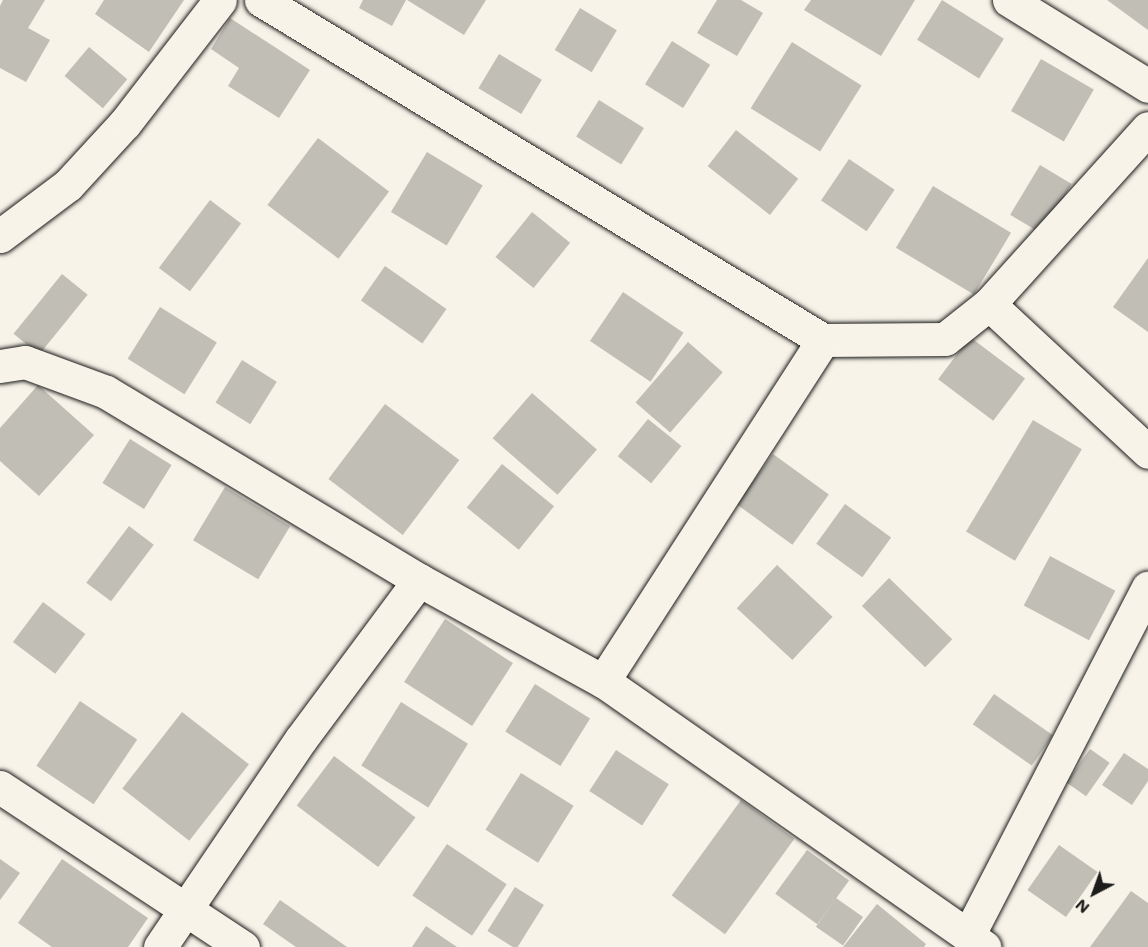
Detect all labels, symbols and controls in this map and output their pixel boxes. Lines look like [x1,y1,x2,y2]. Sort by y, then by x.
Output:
north arrow [1064,863,1124,923]
text: N [1070,895,1093,919]

